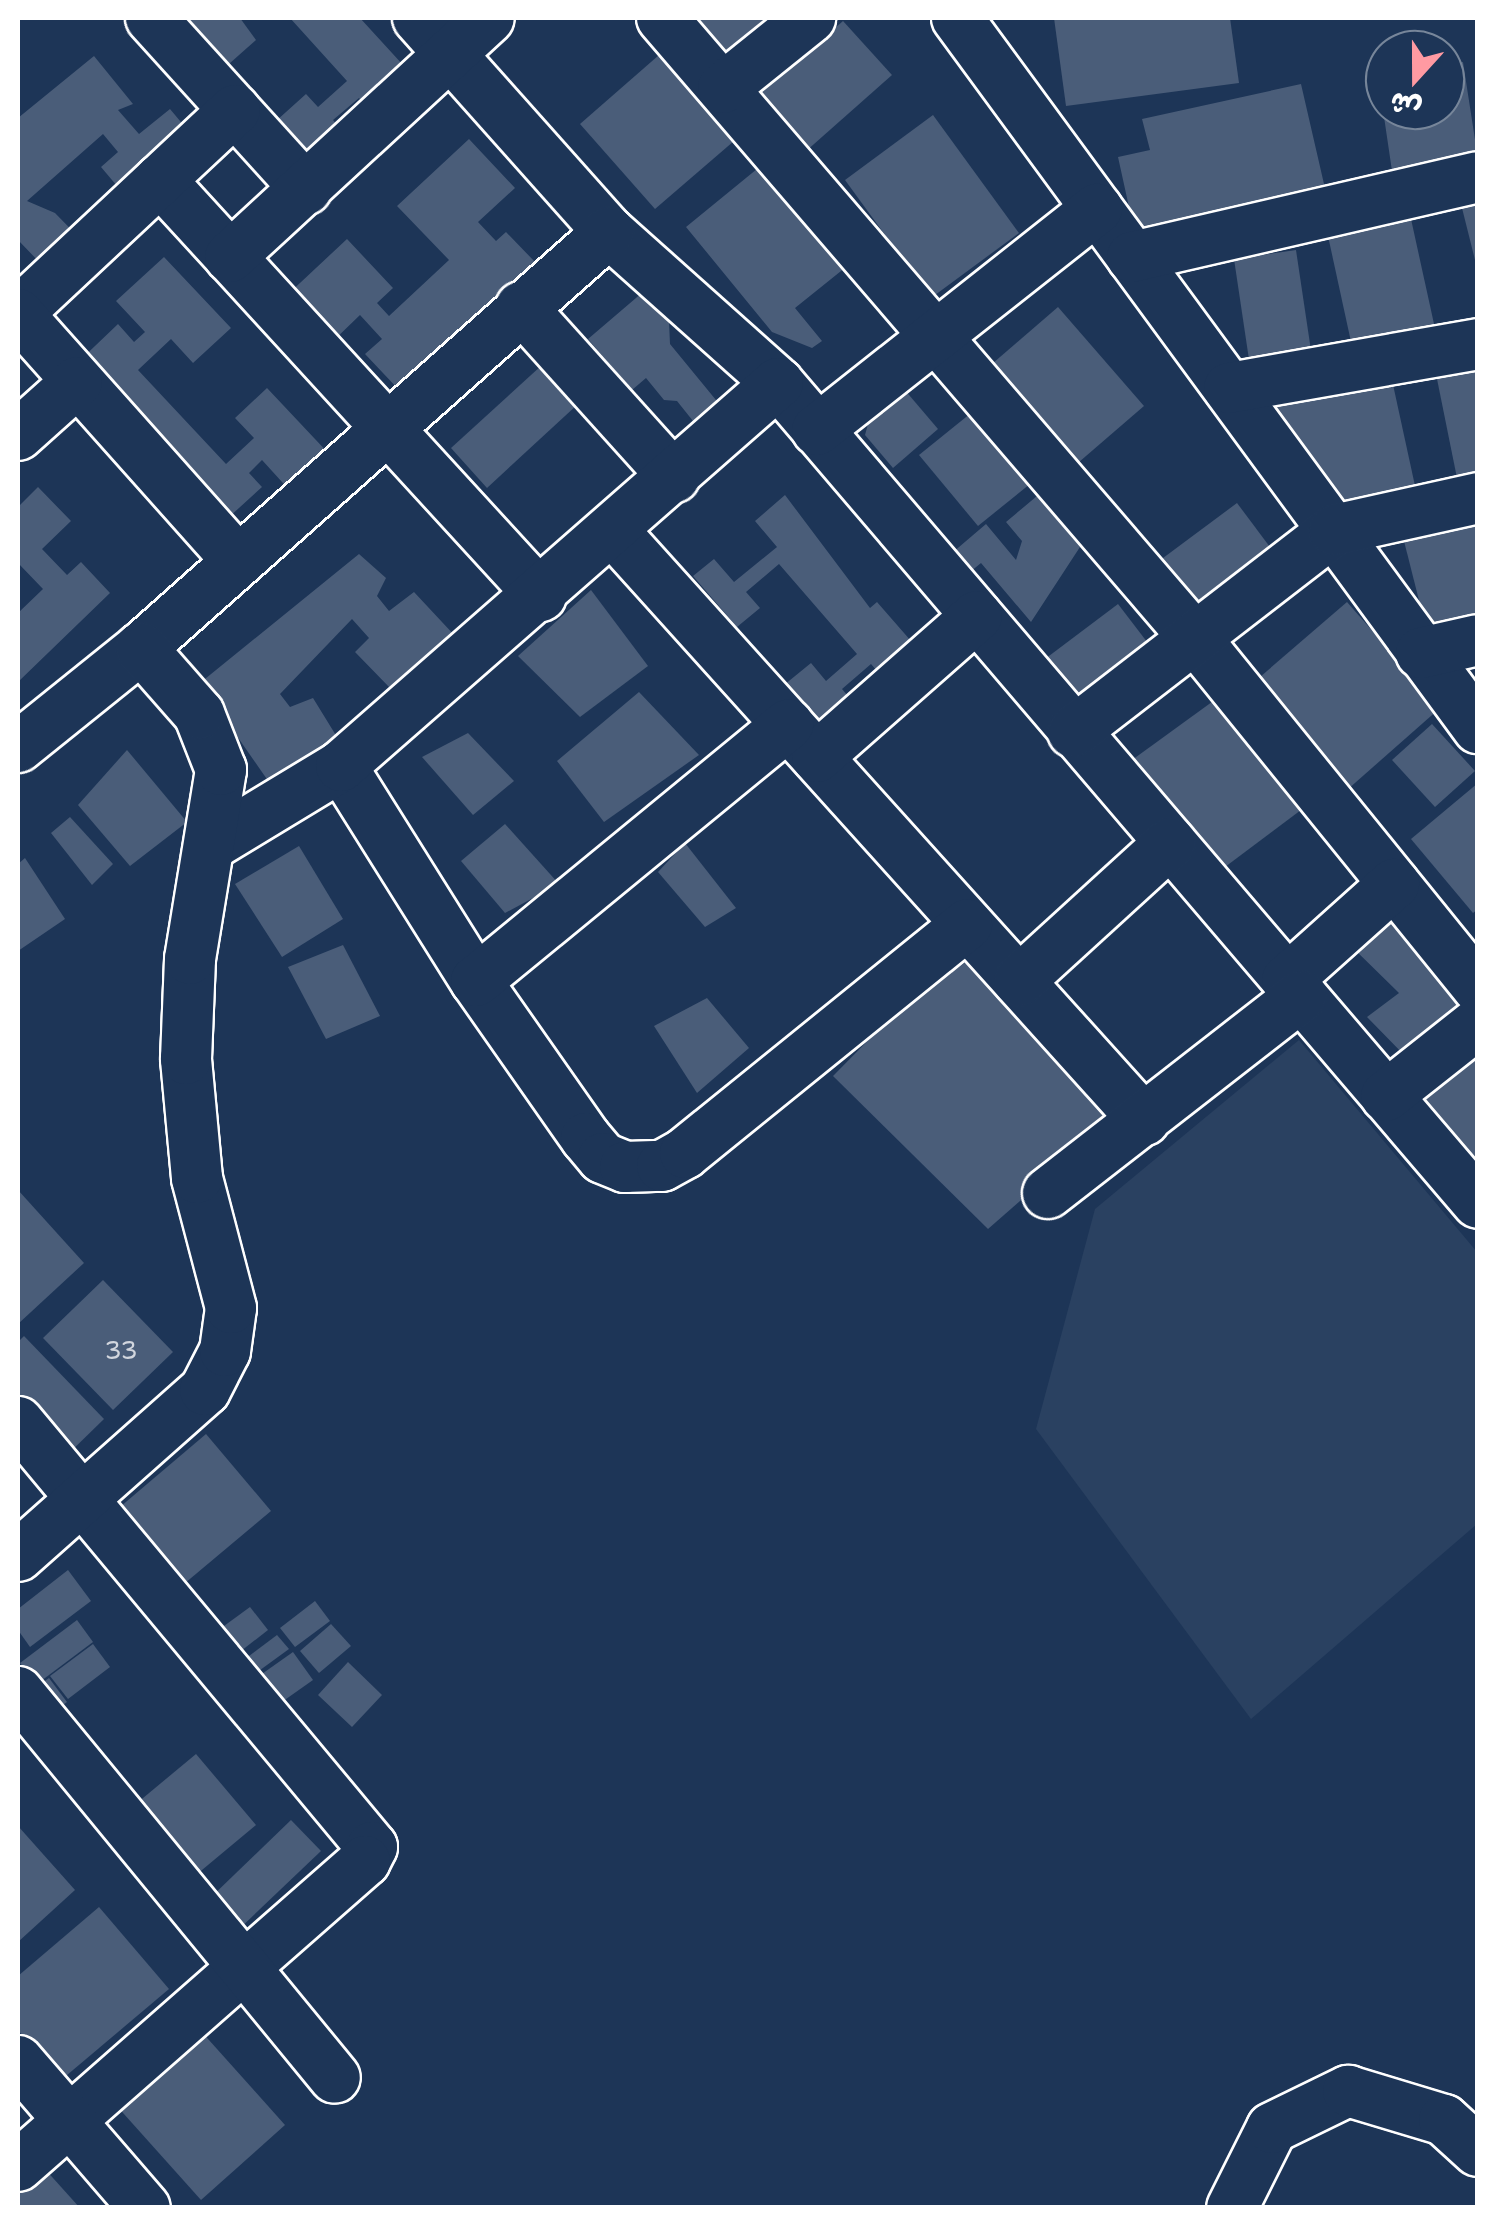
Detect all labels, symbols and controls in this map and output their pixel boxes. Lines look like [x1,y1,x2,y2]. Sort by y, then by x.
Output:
north arrow [1365,30,1465,130]
text: ش [1384,83,1426,129]
house number: 33 [104,1335,138,1365]

